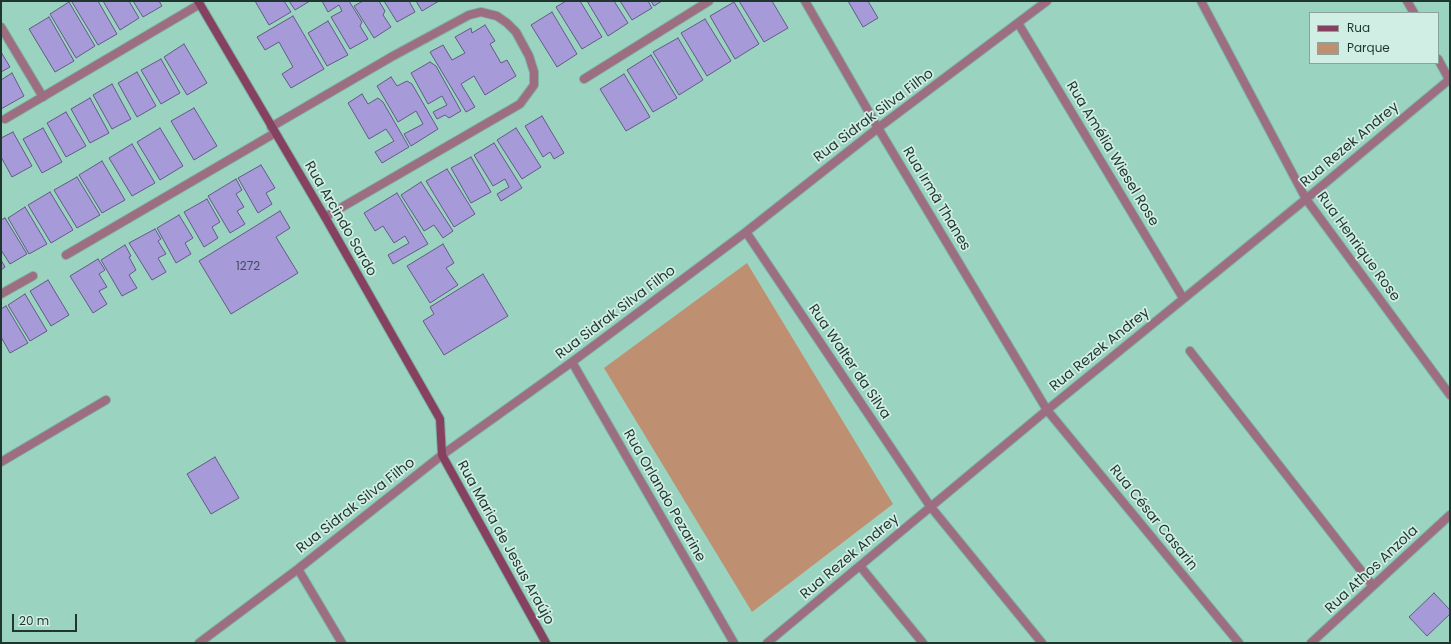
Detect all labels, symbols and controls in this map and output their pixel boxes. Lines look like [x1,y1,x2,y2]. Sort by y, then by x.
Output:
legend [1309,12,1439,64]
text: Rua [1347,19,1370,36]
text: Parque [1347,39,1390,56]
street label: Rua Sidrak Silva Filho [811,66,937,166]
street label: Rua Amélia Wiesel Rose [1062,79,1162,229]
street label: Rua Rezek Andrey [1297,99,1403,191]
street label: Rua Irmã Thanes [898,144,974,254]
street label: Rua Arcindo Sardo [300,159,380,279]
street label: Rua Henrique Rose [1313,189,1403,305]
house number: 1272 [236,260,260,274]
street label: Rua Sidrak Silva Filho [553,263,679,363]
street label: Rua Walter da Silva [804,301,894,423]
street label: Rua Rezek Andrey [1047,305,1153,395]
street label: Rua Orlando Pezarine [619,427,709,565]
street label: Rua Sidrak Silva Filho [294,455,418,557]
street label: Rua Maria de Jesus Araújo [453,458,557,628]
street label: Rua César Casarin [1105,462,1201,574]
street label: Rua Rezek Andrey [797,511,903,603]
street label: Rua Athos Anzola [1322,523,1422,617]
scale bar [14,606,79,632]
text: 20 m [19,612,49,629]

